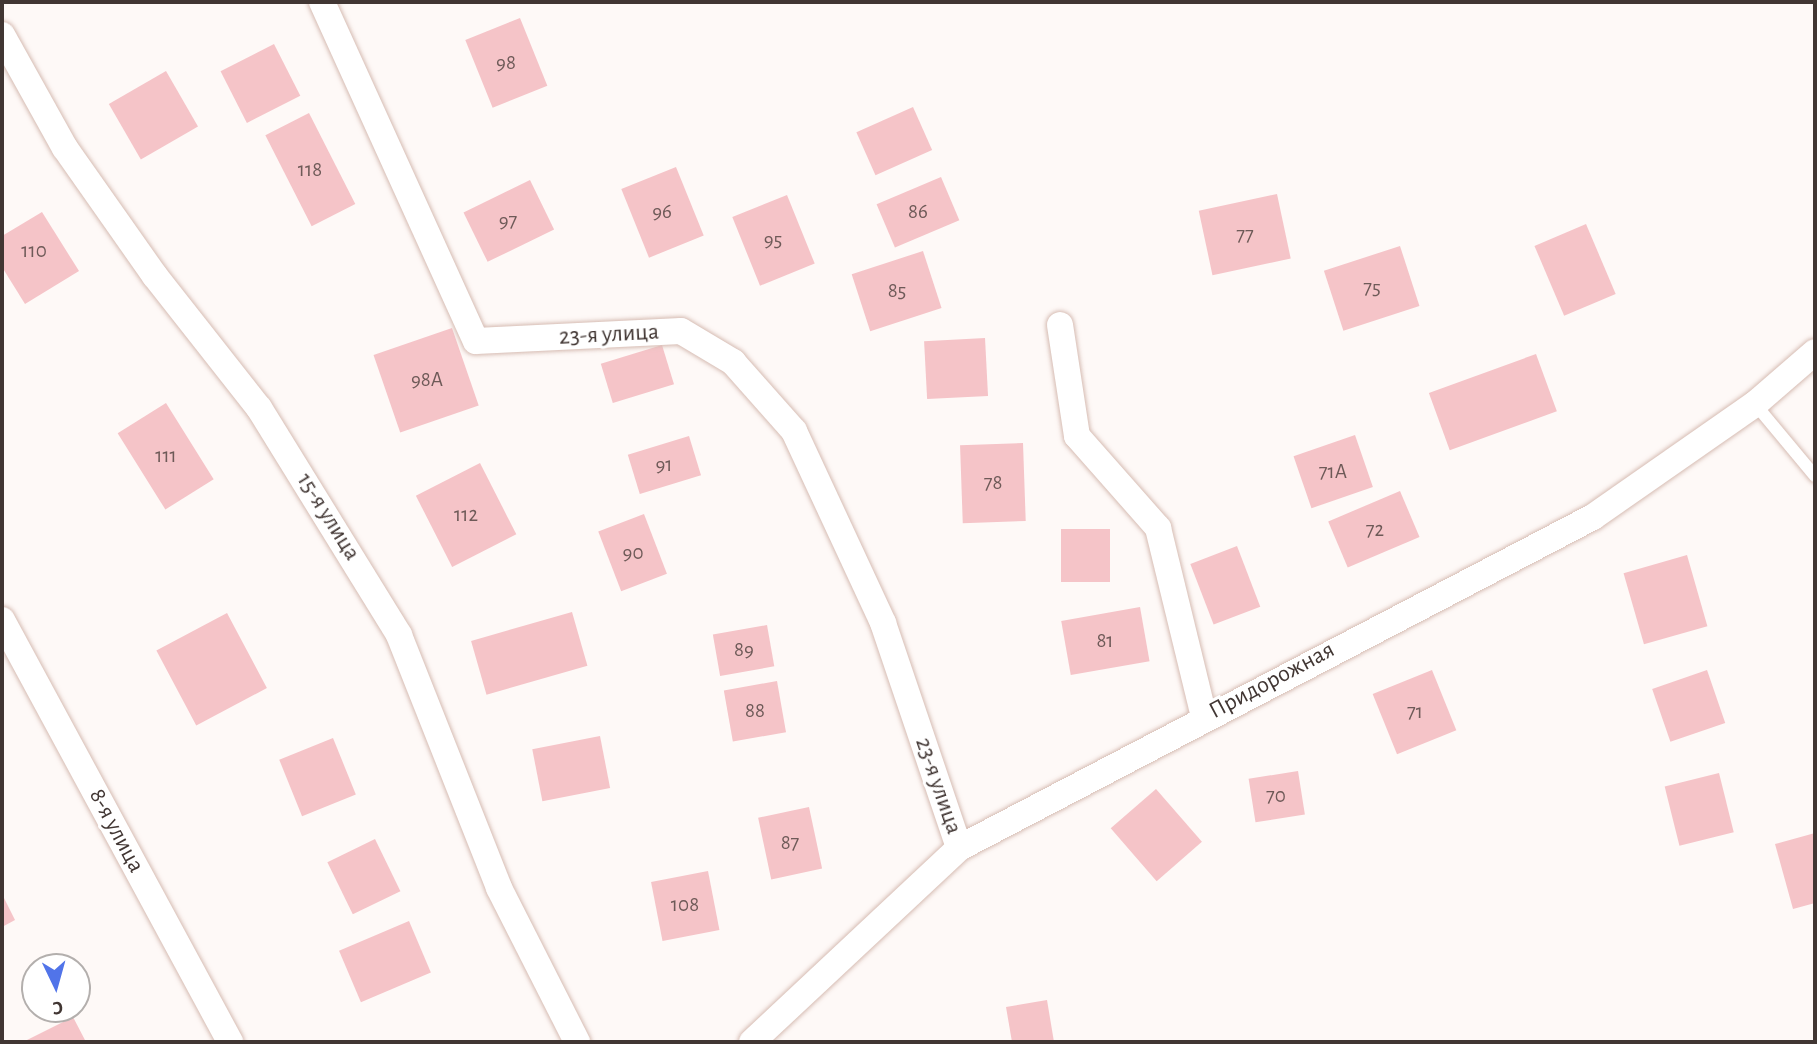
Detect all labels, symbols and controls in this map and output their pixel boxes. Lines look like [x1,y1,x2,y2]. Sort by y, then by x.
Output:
house number: 98 [496,50,516,76]
house number: 118 [298,157,322,183]
house number: 96 [652,199,672,225]
house number: 86 [908,199,928,225]
house number: 97 [499,208,517,234]
house number: 77 [1236,222,1254,248]
house number: 95 [764,227,782,253]
house number: 110 [21,238,47,264]
house number: 75 [1363,275,1381,301]
house number: 85 [888,278,906,304]
street label: 23-я улица [558,318,660,352]
house number: 98А [411,367,443,393]
house number: 111 [155,443,177,469]
house number: 91 [655,452,673,478]
house number: 71А [1319,459,1347,485]
street label: 15-я улица [290,468,366,566]
house number: 78 [984,470,1002,496]
house number: 112 [454,502,478,528]
house number: 72 [1366,517,1384,543]
house number: 90 [623,540,643,566]
house number: 81 [1096,628,1114,654]
street label: Придорожная [1204,636,1340,726]
house number: 89 [734,637,754,663]
house number: 88 [745,698,765,724]
house number: 71 [1407,699,1423,725]
street label: 23-я улица [908,734,968,838]
house number: 70 [1266,783,1286,809]
street label: 8-я улица [82,784,150,878]
house number: 87 [781,830,799,856]
house number: 108 [671,892,699,918]
north arrow [21,953,91,1023]
text: С [52,998,64,1017]

